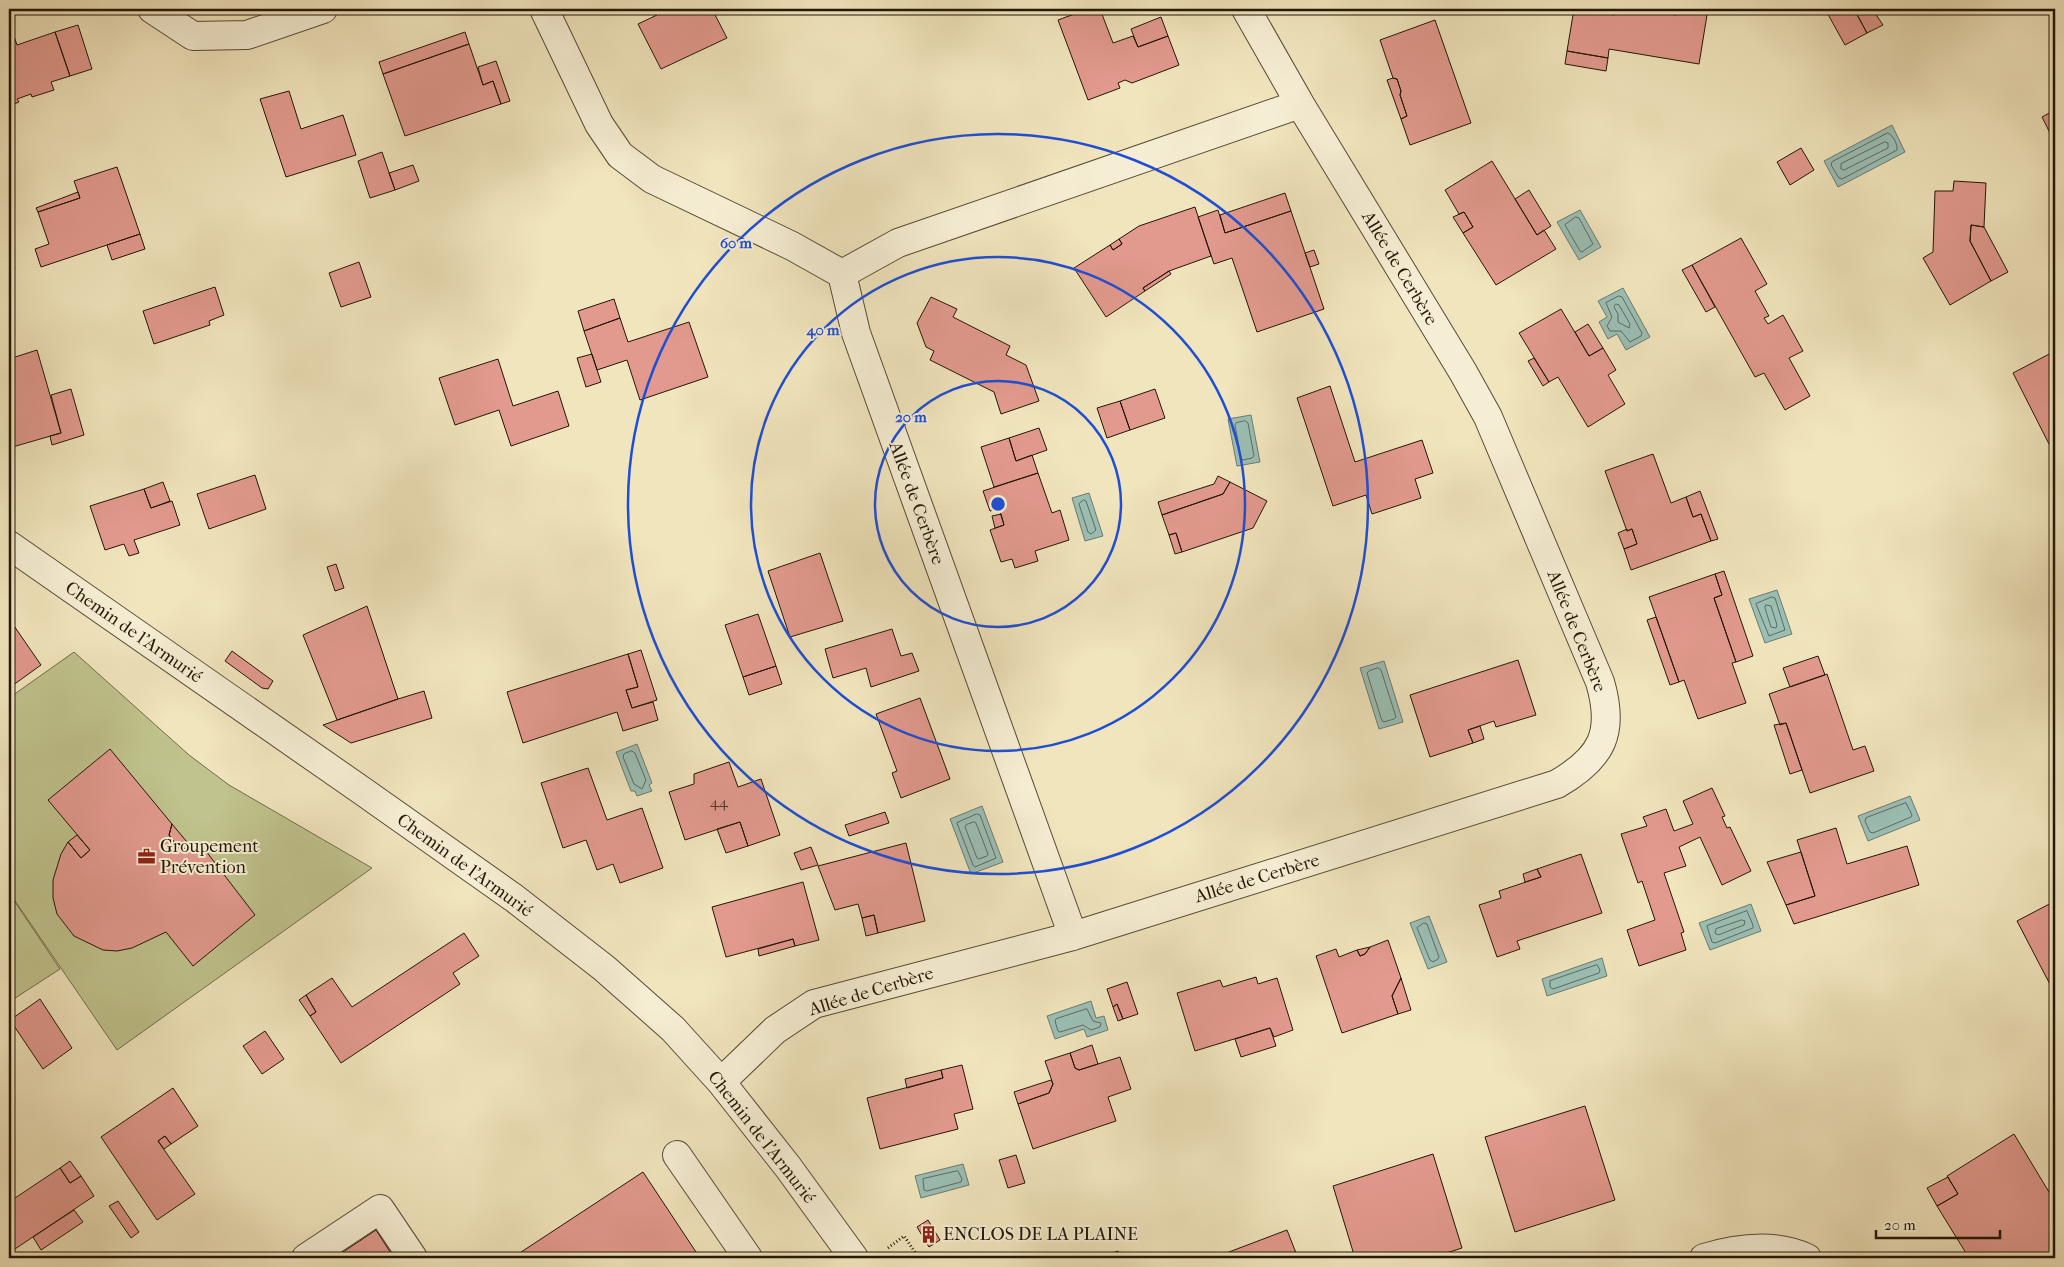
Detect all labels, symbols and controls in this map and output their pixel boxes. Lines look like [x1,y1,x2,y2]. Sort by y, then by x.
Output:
street label: Allée de Cerbère [1357,207,1442,329]
text: 60 m [720,234,753,252]
text: 40 m [806,321,840,339]
text: 20 m [895,408,927,426]
street label: Allée de Cerbère [884,438,949,568]
centre of rings [989,495,1007,513]
street label: Allée de Cerbère [1542,566,1611,695]
street label: Chemin de l'Armurié [61,577,206,688]
house number: 44 [710,793,729,811]
street label: Chemin de l'Armurié [393,809,537,922]
place label: Groupement Prévention [160,836,259,878]
office icon: Groupement Prévention [136,846,156,866]
street label: Allée de Cerbère [1191,850,1322,908]
street label: Allée de Cerbère [805,963,936,1021]
street label: Chemin de l'Armurié [703,1067,820,1208]
scale bar [1876,1207,2000,1239]
text: 20 m [1884,1216,1916,1234]
building icon: ENCLOS DE LA PLAINE [919,1224,939,1244]
place label: ENCLOS DE LA PLAINE [943,1224,1138,1245]

